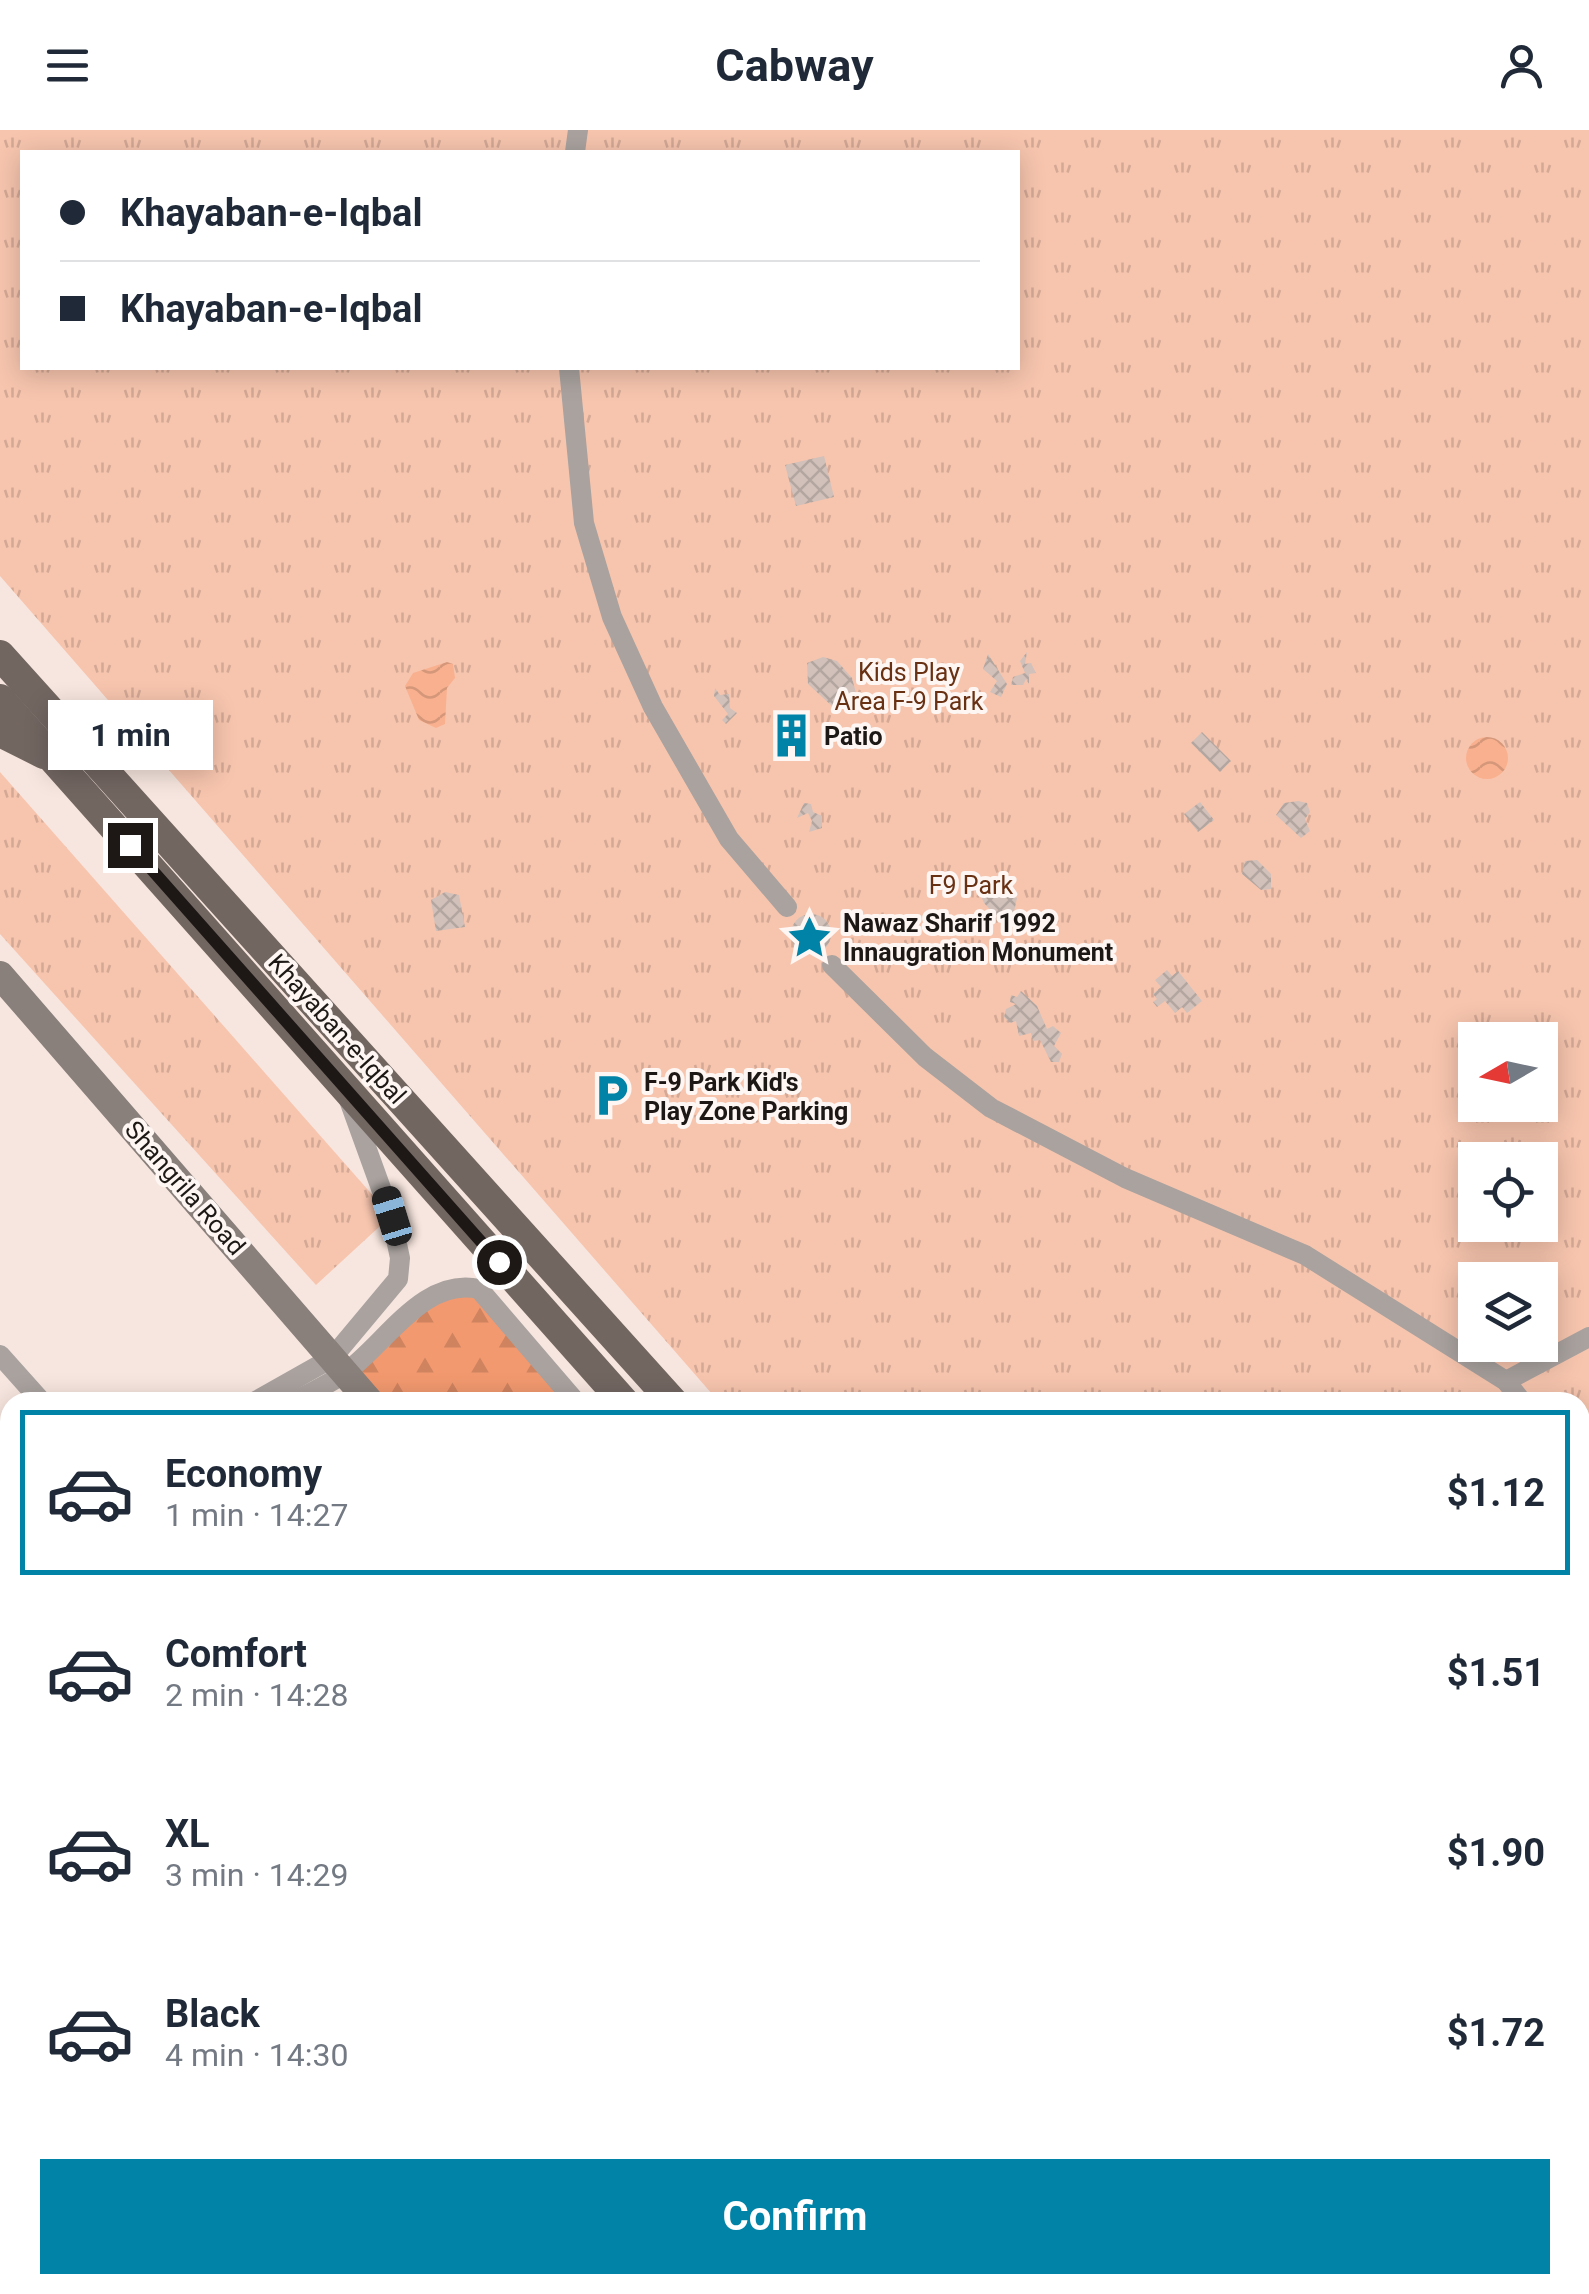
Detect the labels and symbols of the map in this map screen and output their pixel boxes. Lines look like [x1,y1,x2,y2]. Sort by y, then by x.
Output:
park label: Kids Play Area F-9 Park [835,658,984,716]
callout: 1 min [48,700,212,770]
building icon: Patio [767,712,815,760]
place label: Patio [824,722,883,751]
route end [108,823,153,868]
park label: F9 Park [929,871,1014,900]
place label: Nawaz Sharif 1992 Innaugration Monument [843,909,1113,967]
place icon: Nawaz Sharif 1992 Innaugration Monument [786,913,834,961]
street label: Khayaban-e-Iqbal [262,948,412,1110]
north arrow [1458,1022,1558,1122]
place label: F-9 Park Kid's Play Zone Parking [644,1068,848,1126]
parking icon: F-9 Park Kid's Play Zone Parking [587,1072,635,1120]
street label: Shangrila Road [119,1115,251,1261]
car [369,1183,415,1249]
route start [477,1240,522,1285]

